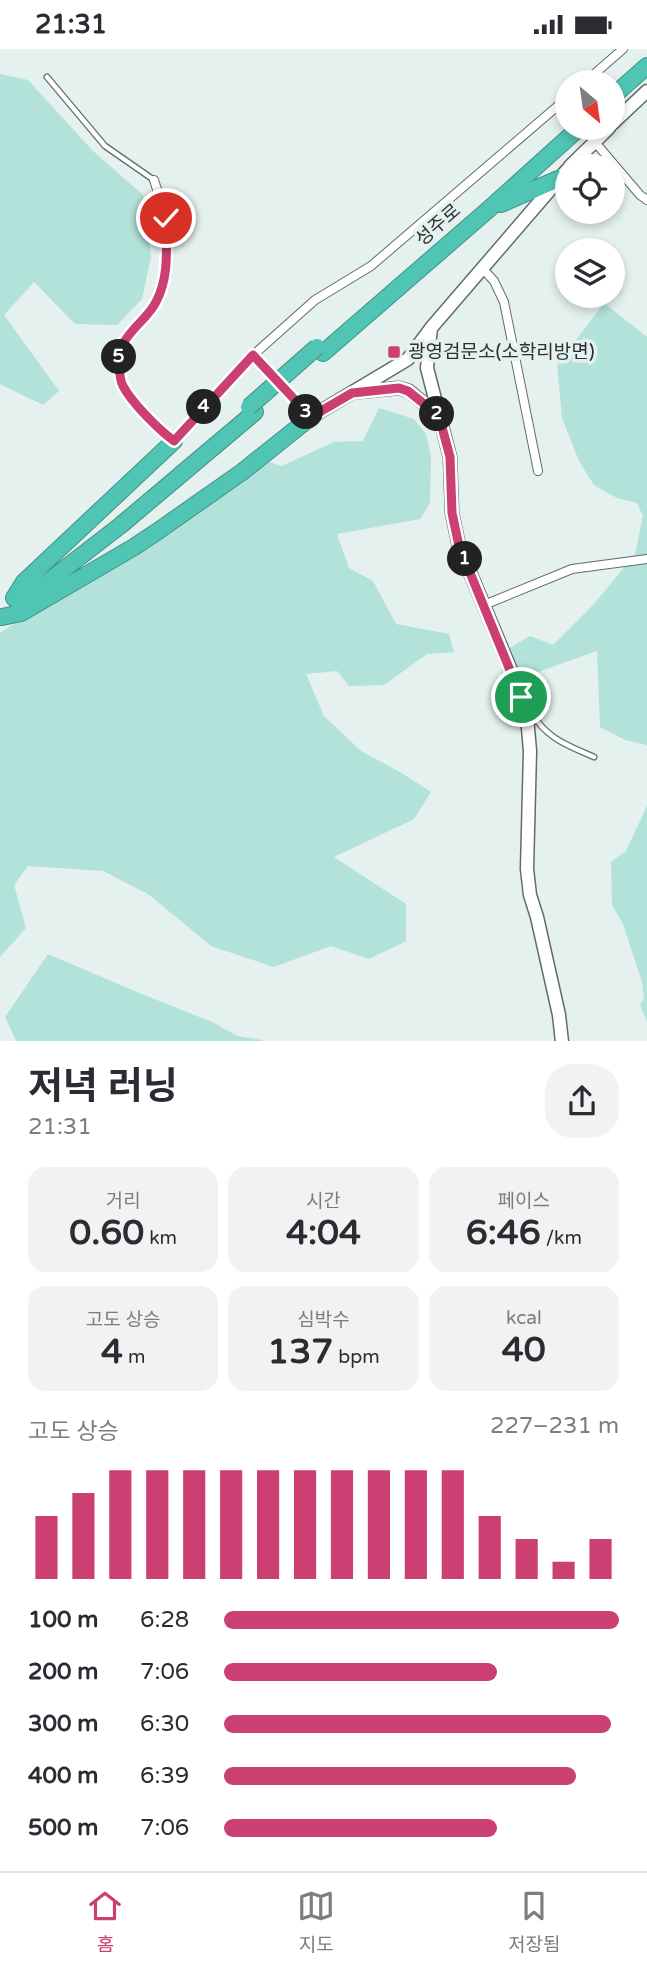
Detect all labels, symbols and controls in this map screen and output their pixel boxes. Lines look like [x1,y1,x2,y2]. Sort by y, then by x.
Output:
text: 21:31 [35,9,107,40]
north arrow [555,70,625,140]
map controls [555,70,625,308]
button: locate [555,154,625,224]
pin [136,188,196,248]
icon: check [147,199,185,237]
street label: 성주로 [411,199,465,251]
button: layers [555,238,625,308]
pin: 5 [102,339,136,375]
place label: 광영검문소(소학리방면) [408,341,595,363]
marker: 광영검문소(소학리방면) [386,344,402,360]
text: 5 [113,345,124,367]
pin: 4 [186,389,222,425]
text: 4 [198,395,209,417]
pin: 3 [288,395,324,429]
pin: 2 [420,397,454,431]
text: 3 [300,400,311,422]
text: 2 [431,402,442,424]
pin: 1 [448,541,482,577]
text: 1 [459,547,470,569]
pin [491,667,551,727]
icon: arrive [502,678,540,716]
text: 저녁 러닝 [28,1064,178,1110]
button: share [545,1064,619,1138]
text: 21:31 [28,1113,92,1141]
text: 거리 [106,1190,141,1212]
text: 시간 [306,1190,341,1212]
text: 페이스 [498,1190,550,1212]
text: 0.60 [69,1212,144,1254]
text: 4:04 [286,1212,361,1254]
text: 6:46 [466,1212,541,1254]
text: km [144,1227,177,1249]
text: /km [541,1227,582,1249]
text: kcal [506,1307,542,1329]
text: 고도 상승 [86,1309,161,1331]
text: 심박수 [297,1309,350,1331]
text: 40 [502,1329,546,1371]
text: 4 [101,1331,123,1373]
text: 137 [267,1331,333,1373]
text: m [123,1346,145,1368]
text: bpm [333,1346,380,1368]
text: 227–231 m [490,1412,619,1440]
text: 고도 상승 [28,1418,119,1446]
text: 100 m [28,1606,98,1634]
text: 6:28 [140,1606,189,1634]
text: 200 m [28,1658,98,1686]
text: 7:06 [140,1658,189,1686]
text: 300 m [28,1710,98,1738]
text: 6:30 [140,1710,189,1738]
text: 400 m [28,1762,98,1790]
text: 6:39 [140,1762,189,1790]
text: 500 m [28,1814,98,1842]
text: 7:06 [140,1814,189,1842]
tab: 홈 [86,1887,124,1956]
tab: 지도 [297,1887,335,1956]
tab: 저장됨 [508,1887,561,1956]

